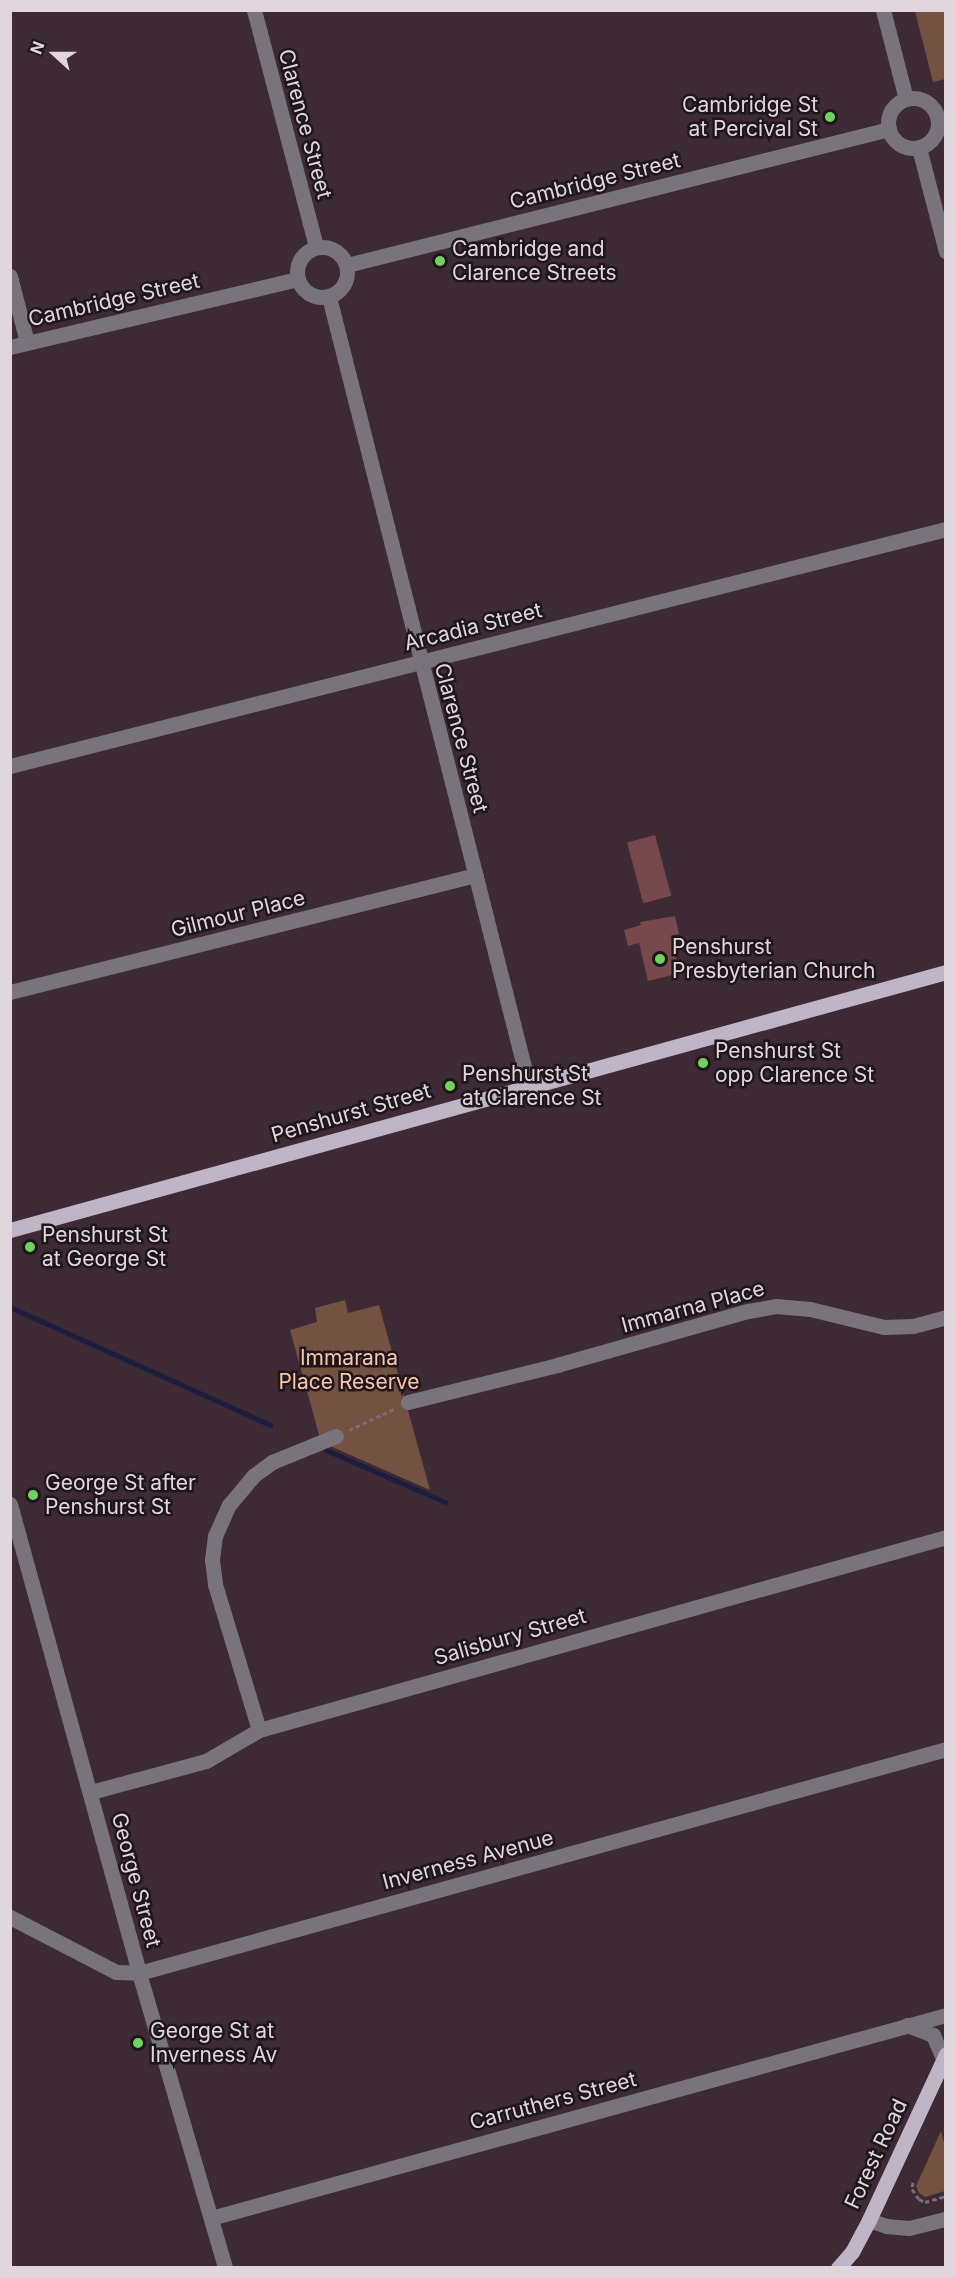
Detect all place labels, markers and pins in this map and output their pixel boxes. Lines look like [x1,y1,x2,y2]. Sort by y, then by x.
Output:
place label: Cambridge St at Percival St [682,92,818,142]
marker: Cambridge St at Percival St [823,110,837,124]
place label: Cambridge and Clarence Streets [452,236,617,286]
marker: Cambridge and Clarence Streets [433,254,447,268]
place label: Penshurst Presbyterian Church [672,934,875,984]
marker: Penshurst Presbyterian Church [653,952,667,966]
place label: Penshurst St opp Clarence St [715,1038,874,1088]
marker: Penshurst St opp Clarence St [696,1056,710,1070]
place label: Penshurst St at Clarence St [462,1061,601,1111]
marker: Penshurst St at Clarence St [443,1079,457,1093]
place label: Penshurst St at George St [42,1222,168,1272]
marker: Penshurst St at George St [23,1240,37,1254]
place label: George St after Penshurst St [45,1470,196,1520]
marker: George St after Penshurst St [26,1488,40,1502]
place label: George St at Inverness Av [150,2018,277,2068]
marker: George St at Inverness Av [131,2036,145,2050]

